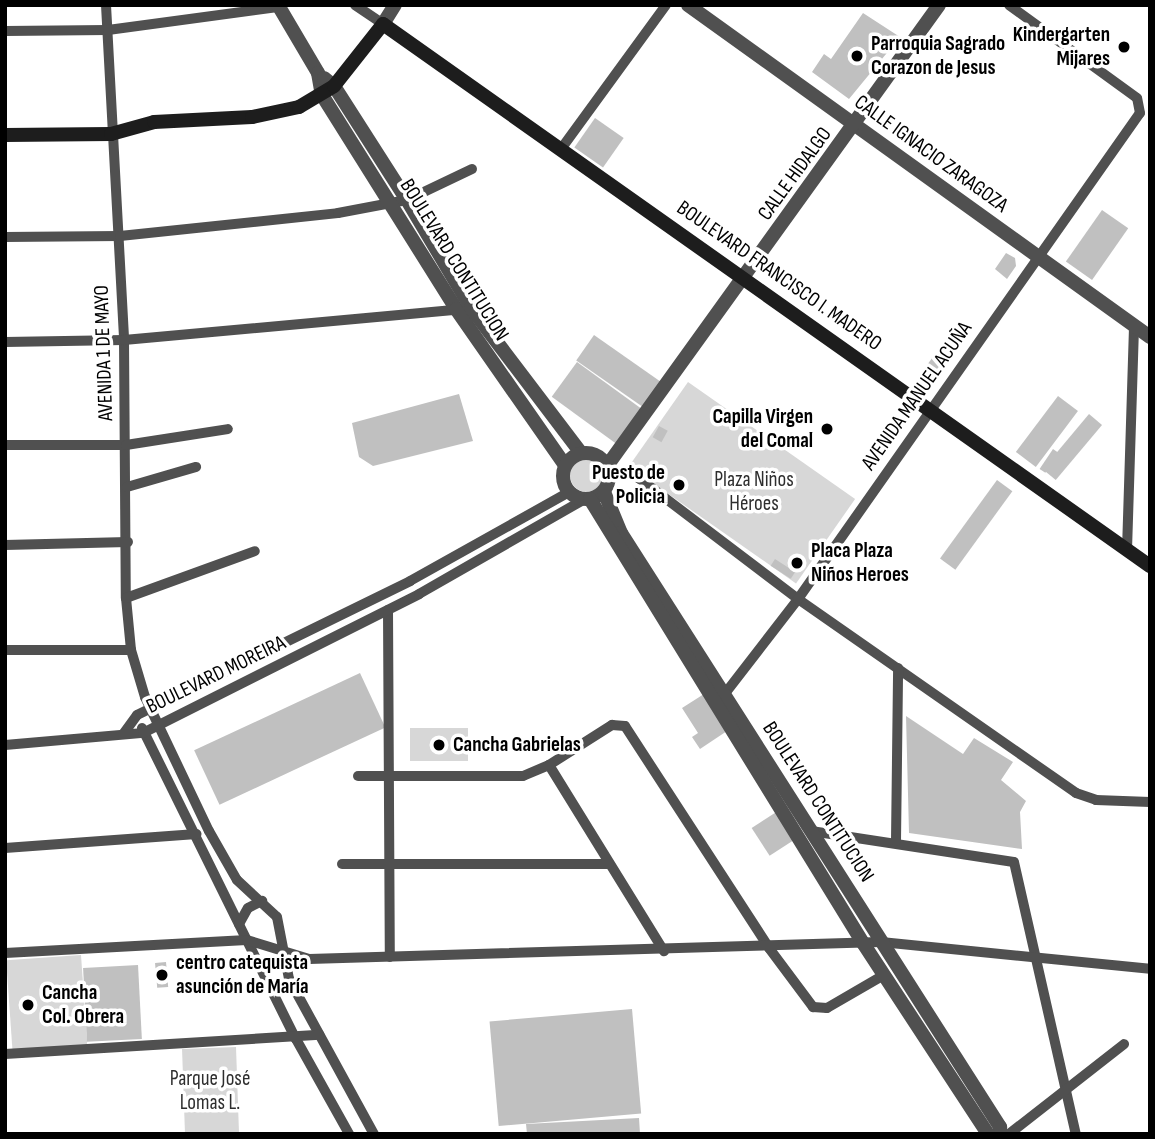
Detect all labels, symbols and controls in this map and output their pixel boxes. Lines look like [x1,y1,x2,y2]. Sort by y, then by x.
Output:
place label: Kindergarten Mijares [1013,22,1110,72]
place label: Parroquia Sagrado Corazon de Jesus [871,31,1005,81]
marker: Kindergarten Mijares [1116,39,1132,55]
marker: Parroquia Sagrado Corazon de Jesus [849,48,865,64]
street label: CALLE IGNACIO ZARAGOZA [849,90,1013,218]
street label: CALLE HIDALGO [753,123,837,225]
street label: BOULEVARD CONTITUCION [394,174,514,346]
street label: BOULEVARD FRANCISCO I. MADERO [672,196,886,356]
street label: AVENIDA 1 DE MAYO [89,285,119,421]
street label: AVENIDA MANUEL ACUÑA [856,317,978,475]
place label: Capilla Virgen del Comal [712,404,813,454]
marker: Capilla Virgen del Comal [819,421,835,437]
place label: Puesto de Policia [592,460,665,510]
park label: Plaza Niños Héroes [714,467,794,517]
marker: Puesto de Policia [671,477,687,493]
place label: Placa Plaza Niños Heroes [811,538,909,588]
marker: Placa Plaza Niños Heroes [789,555,805,571]
street label: BOULEVARD MOREIRA [142,630,290,720]
street label: BOULEVARD CONTITUCION [757,717,879,887]
place label: Cancha Gabrielas [453,732,581,758]
marker: Cancha Gabrielas [431,737,447,753]
place label: centro catequista asunción de María [176,950,309,1000]
marker: centro catequista asunción de María [154,967,170,983]
place label: Cancha Col. Obrera [42,980,124,1030]
marker: Cancha Col. Obrera [20,997,36,1013]
park label: Parque José Lomas L. [170,1066,250,1116]

